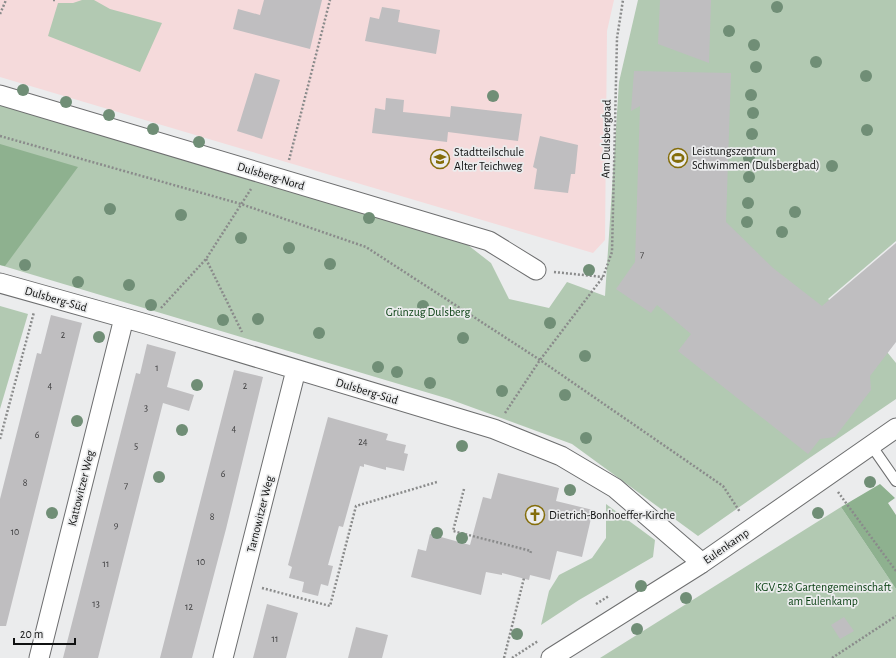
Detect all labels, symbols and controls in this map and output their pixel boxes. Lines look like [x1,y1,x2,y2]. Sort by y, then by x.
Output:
street label: Am Dulsbergbad [599,99,613,179]
place label: Leistungszentrum Schwimmen (Dulsbergbad) [692,145,820,171]
place label: Stadtteilschule Alter Teichweg [454,146,524,172]
sports icon: Leistungszentrum Schwimmen (Dulsbergbad) [667,147,689,169]
school or university icon: Stadtteilschule Alter Teichweg [429,148,451,170]
street label: Dulsberg-Nord [236,160,306,192]
house number: 7 [640,250,644,260]
street label: Dulsberg-Süd [23,284,89,314]
park label: Grünzug Dulsberg [386,306,470,318]
house number: 2 [61,330,66,340]
house number: 1 [155,363,159,373]
street label: Dulsberg-Süd [334,376,400,406]
house number: 4 [48,381,53,391]
house number: 2 [243,381,248,391]
house number: 3 [144,403,148,413]
house number: 4 [232,424,237,434]
house number: 6 [35,430,40,440]
house number: 24 [358,437,368,447]
house number: 5 [134,441,138,451]
street label: Kattowitzer Weg [66,449,96,527]
house number: 6 [221,469,226,479]
street label: Tarnowitzer Weg [245,474,275,554]
house number: 8 [23,478,28,488]
house number: 7 [124,481,128,491]
church icon: Dietrich-Bonhoeffer-Kirche [524,504,546,526]
place label: Dietrich-Bonhoeffer-Kirche [549,509,675,521]
house number: 8 [210,512,215,522]
house number: 9 [114,520,119,530]
street label: Eulenkamp [701,526,751,566]
house number: 10 [11,527,19,537]
house number: 10 [197,557,205,567]
house number: 11 [103,559,109,569]
park label: KGV 528 Gartengemeinschaft am Eulenkamp [755,581,891,607]
house number: 13 [92,599,100,609]
house number: 12 [185,602,193,612]
scale bar [14,620,75,646]
text: 20 m [20,628,43,640]
house number: 11 [272,634,278,644]

